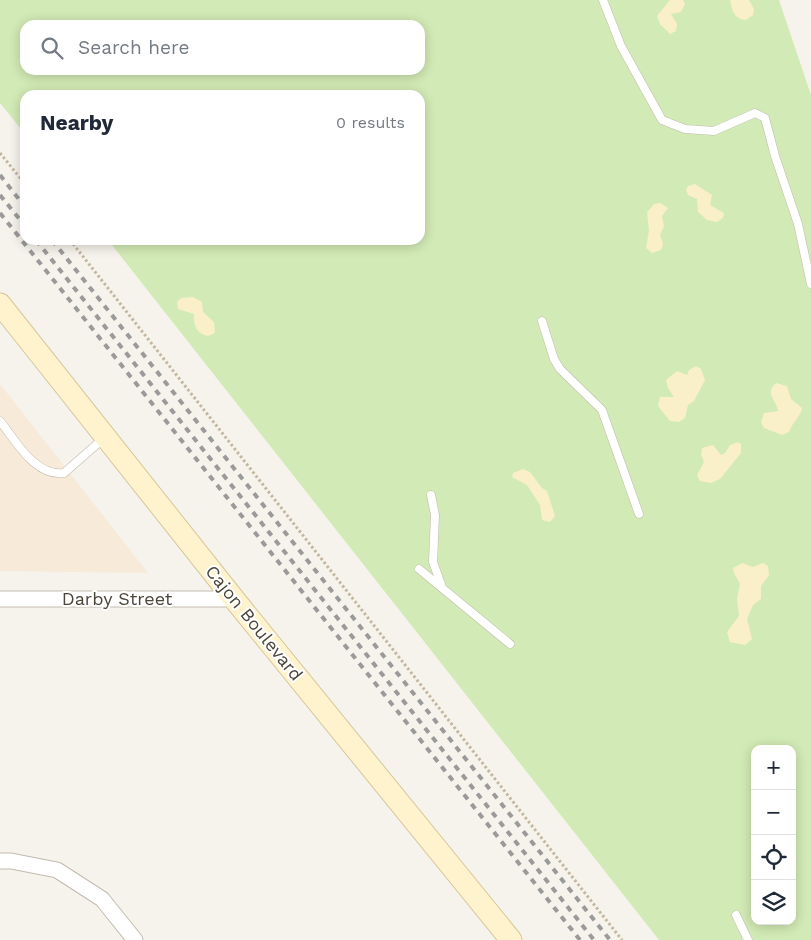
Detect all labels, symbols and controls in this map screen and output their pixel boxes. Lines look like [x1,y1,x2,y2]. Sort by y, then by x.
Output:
search box [20,20,425,75]
icon: search [38,34,66,62]
text: Search here [78,36,189,59]
text: Nearby [40,110,113,135]
text: 0 results [336,113,405,132]
street label: Cajon Boulevard [201,561,307,685]
street label: Darby Street [62,588,173,609]
map controls [751,745,796,925]
button: + [751,745,796,790]
button: − [751,790,796,835]
button: locate [751,835,796,880]
button: layers [751,880,796,925]

